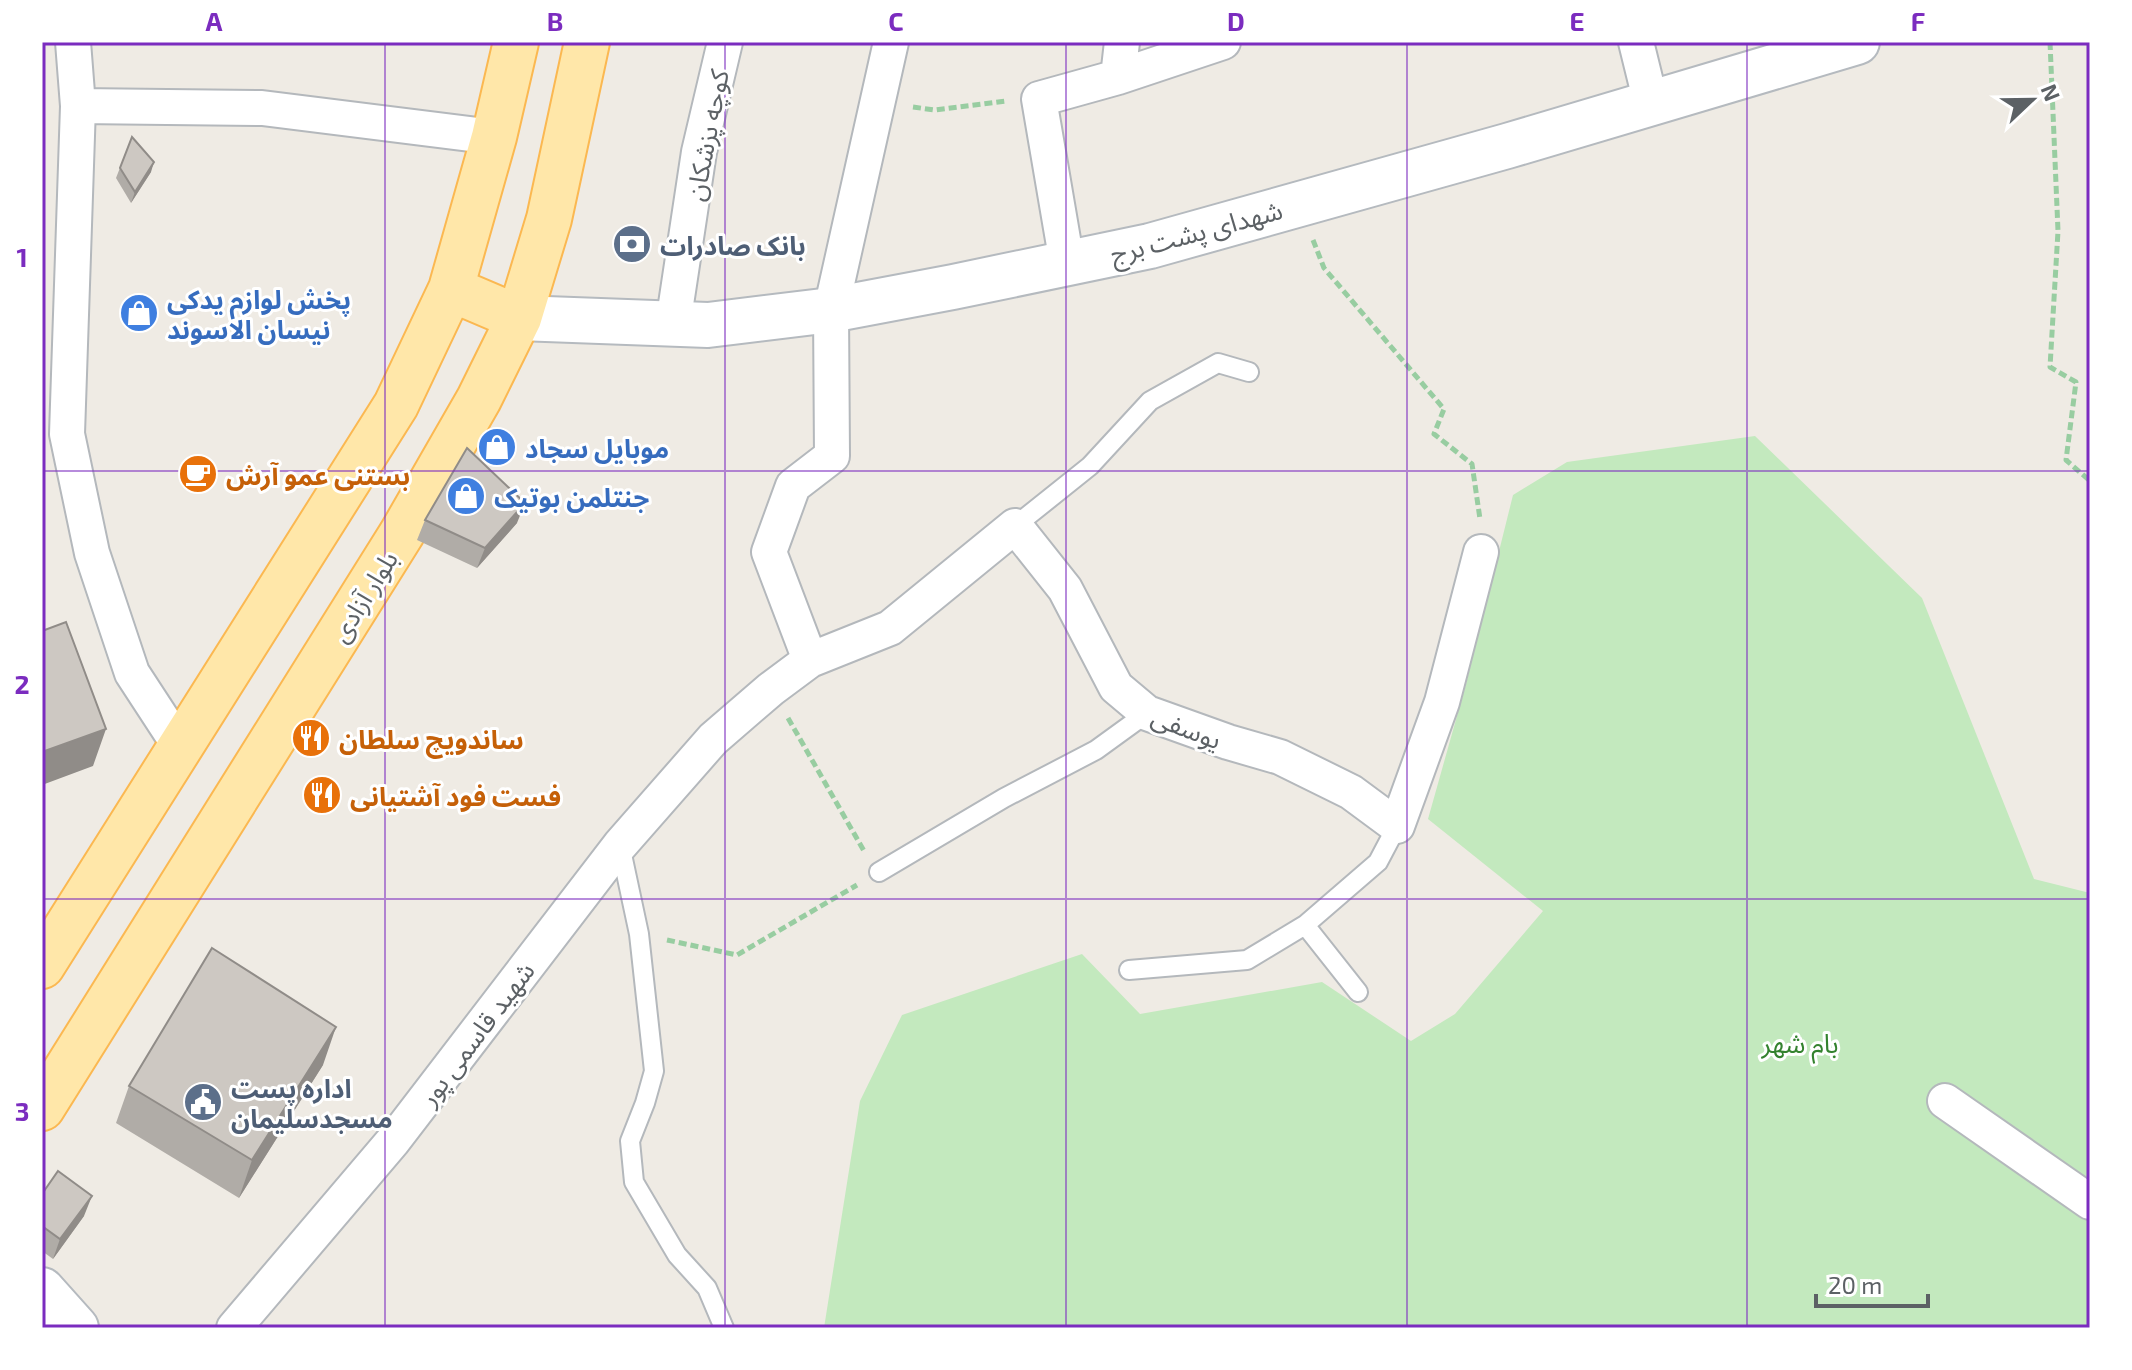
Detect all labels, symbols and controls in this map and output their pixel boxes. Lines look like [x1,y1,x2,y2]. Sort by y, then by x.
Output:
text: A [206,5,223,36]
text: B [547,5,563,36]
text: C [888,5,904,36]
text: D [1227,5,1245,36]
text: E [1569,5,1585,36]
text: F [1911,5,1925,36]
north arrow [1992,60,2072,140]
street label: کوچه پزشکان [678,66,737,204]
text: N [2036,80,2067,104]
street label: شهدای پشت برج [1106,193,1287,274]
bank icon: بانک صادرات [611,223,653,265]
place label: بانک صادرات [660,229,806,261]
text: 1 [16,241,28,272]
place label: پخش لوازم یدکی نیسان الاسوند [167,283,351,345]
shop icon: پخش لوازم یدکی نیسان الاسوند [118,292,160,334]
shop icon: موبایل سجاد [476,426,518,468]
place label: موبایل سجاد [525,432,669,464]
cafe icon: بستنی عمو آرش [177,453,219,495]
place label: بستنی عمو آرش [226,459,410,491]
shop icon: جنتلمن بوتیک [445,475,487,517]
place label: جنتلمن بوتیک [494,481,649,513]
street label: بلوار آزادی [323,545,404,648]
text: 2 [14,668,30,699]
street label: یوسفی [1147,700,1226,755]
restaurant icon: ساندویچ سلطان [290,717,332,759]
place label: ساندویچ سلطان [339,723,524,759]
restaurant icon: فست فود آشتیانی [301,774,343,816]
place label: فست فود آشتیانی [350,780,561,812]
street label: شهید قاسمی پور [411,955,543,1114]
park label: بام شهر [1761,1027,1838,1064]
place label: اداره پست مسجدسلیمان [231,1072,393,1134]
public building icon: اداره پست مسجدسلیمان [182,1081,224,1123]
text: 3 [15,1095,29,1126]
scale bar [1816,1258,1928,1308]
text: 20 m [1828,1270,1882,1299]

